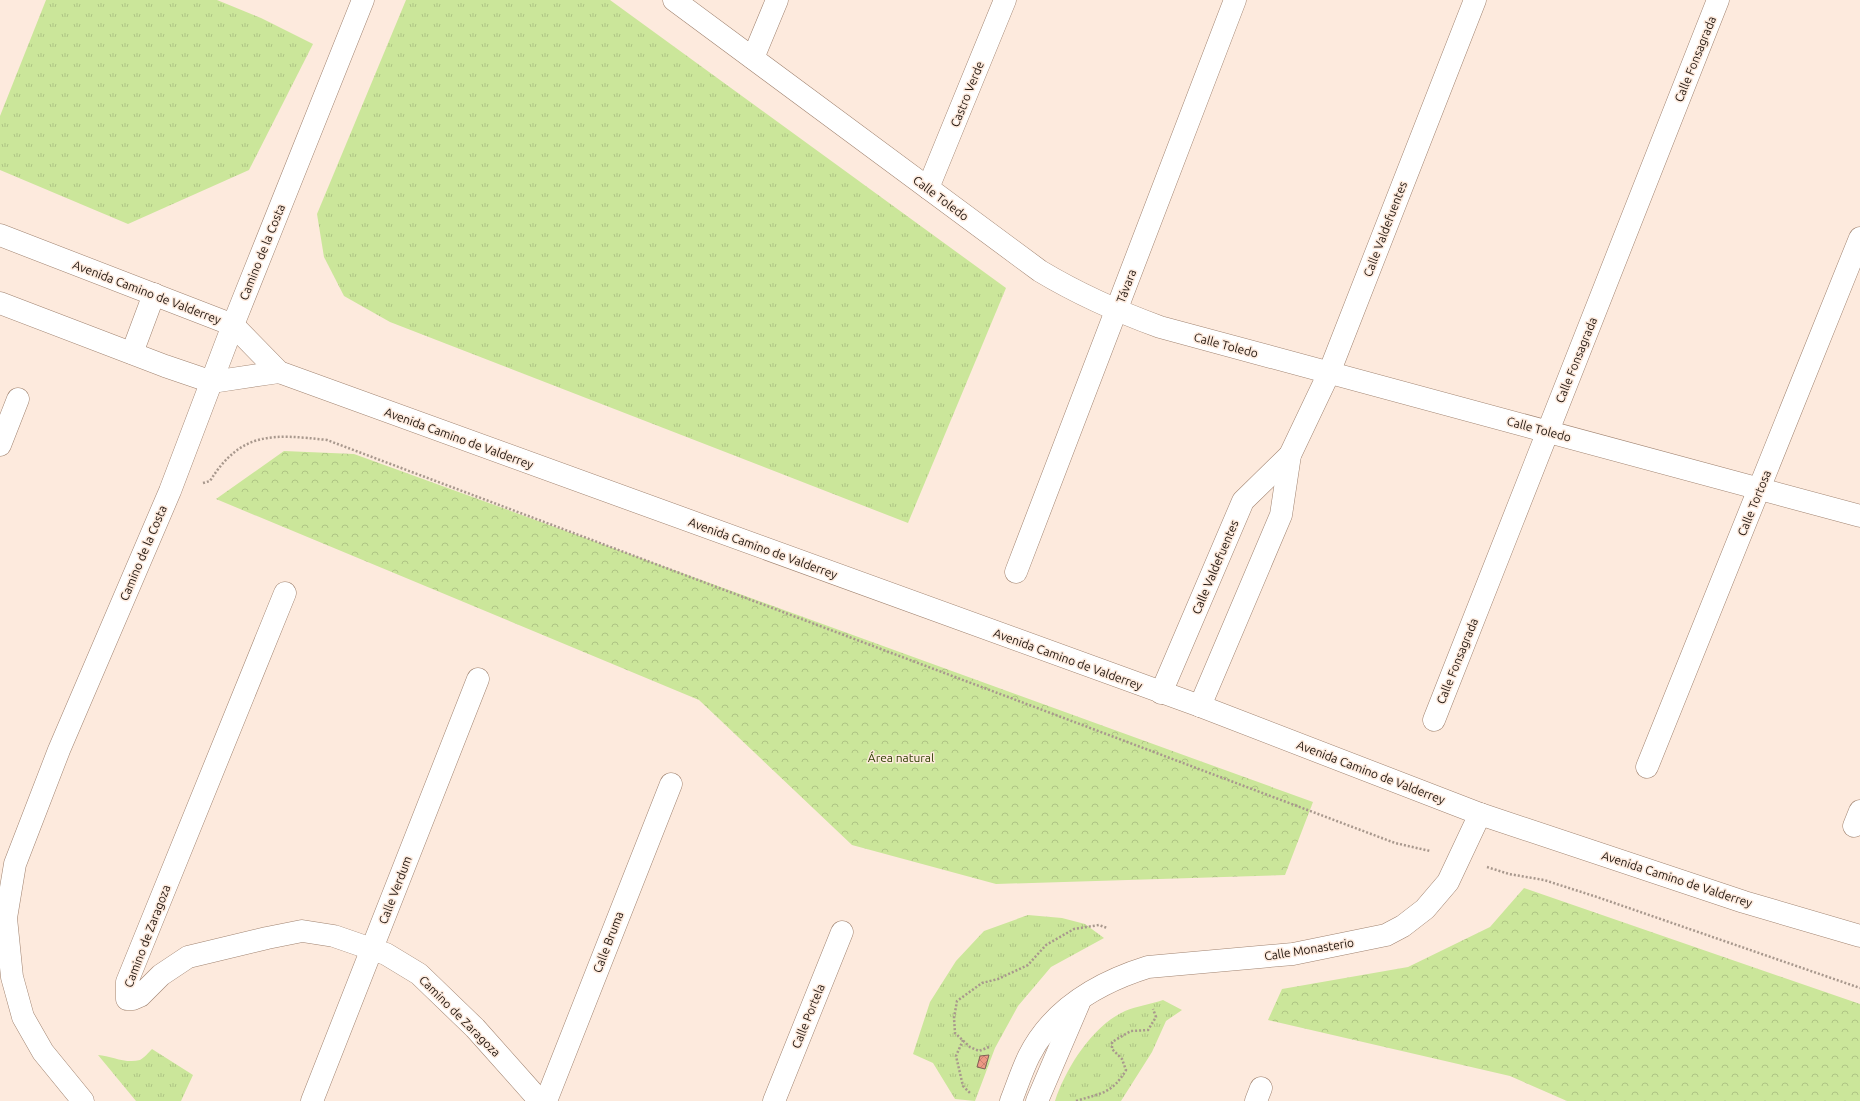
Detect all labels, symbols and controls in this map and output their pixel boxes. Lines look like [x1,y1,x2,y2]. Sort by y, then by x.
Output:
street label: Calle Fonsagrada [1672,14,1718,104]
street label: Castro Verde [948,59,986,129]
street label: Calle Toledo [911,173,971,223]
street label: Calle Valdefuentes [1361,180,1409,278]
street label: Camino de la Costa [237,202,287,302]
street label: Avenida Camino de Valderrey [71,258,223,326]
street label: Távara [1114,267,1138,305]
street label: Calle Fonsagrada [1553,315,1599,405]
street label: Calle Toledo [1192,330,1260,360]
street label: Avenida Camino de Valderrey [383,405,535,471]
street label: Calle Toledo [1505,414,1573,444]
street label: Calle Tortosa [1735,468,1773,538]
street label: Camino de la Costa [117,503,169,603]
street label: Avenida Camino de Valderrey [687,515,839,581]
street label: Calle Valdefuentes [1189,518,1241,616]
street label: Calle Fonsagrada [1434,616,1480,706]
street label: Avenida Camino de Valderrey [992,626,1144,692]
street label: Avenida Camino de Valderrey [1295,738,1447,806]
park label: Área natural [868,751,934,764]
street label: Avenida Camino de Valderrey [1600,848,1754,910]
street label: Calle Verdum [376,854,414,926]
street label: Camino de Zaragoza [121,883,173,989]
street label: Calle Bruma [590,909,626,975]
street label: Calle Monasterio [1263,935,1355,963]
street label: Camino de Zaragoza [417,973,503,1059]
street label: Calle Portela [789,982,827,1050]

